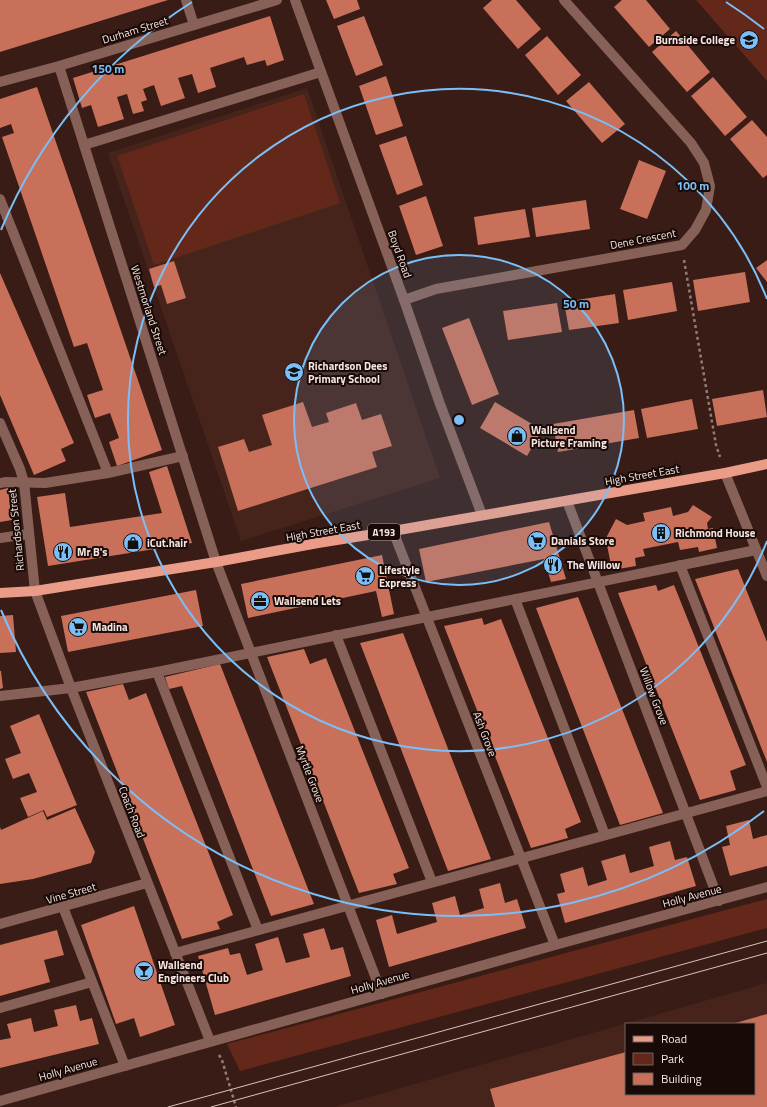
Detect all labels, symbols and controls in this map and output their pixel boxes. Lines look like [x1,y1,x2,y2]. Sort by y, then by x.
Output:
street label: Durham Street [100,12,170,48]
school or university icon: Burnside College [738,29,760,51]
place label: Burnside College [655,32,735,48]
text: 150 m [92,59,124,78]
text: 100 m [677,176,709,195]
street label: Dene Crescent [609,225,677,253]
street label: Boyd Road [384,228,416,280]
street label: Westmorland Street [127,263,171,357]
text: 50 m [563,294,589,313]
place label: Richardson Dees Primary School [308,358,387,387]
school or university icon: Richardson Dees Primary School [283,361,305,383]
centre of rings [452,413,466,427]
place label: Wallsend Picture Framing [531,422,607,451]
shop icon: Wallsend Picture Framing [506,425,528,447]
street label: High Street East [604,461,681,489]
street label: Richardson Street [4,488,28,572]
street label: High Street East [285,517,362,545]
building icon: Richmond House [650,522,672,544]
road number: A193 [368,524,400,540]
place label: Richmond House [675,525,756,541]
supermarket icon: Danials Store [526,530,548,552]
shop icon: iCut.hair [122,532,144,554]
place label: Danials Store [551,533,615,549]
place label: iCut.hair [147,535,187,551]
restaurant icon: Mr B's [52,541,74,563]
place label: Mr B's [77,544,107,560]
restaurant icon: The Willow [542,554,564,576]
place label: The Willow [567,557,621,573]
place label: Lifestyle Express [379,562,420,591]
supermarket icon: Lifestyle Express [354,565,376,587]
office icon: Wallsend Lets [249,590,271,612]
place label: Wallsend Lets [274,593,341,609]
supermarket icon: Madina [67,616,89,638]
place label: Madina [92,619,128,635]
street label: Willow Grove [636,665,673,728]
street label: Ash Grove [469,709,501,759]
street label: Myrtle Grove [292,743,328,805]
street label: Coach Road [115,784,149,840]
street label: Vine Street [44,878,98,908]
street label: Holly Avenue [661,880,724,912]
place label: Wallsend Engineers Club [158,957,229,986]
bar icon: Wallsend Engineers Club [133,960,155,982]
street label: Holly Avenue [349,966,412,998]
legend [625,1023,755,1095]
text: Road [661,1029,687,1048]
text: Park [661,1049,684,1068]
street label: Holly Avenue [37,1053,100,1085]
text: Building [661,1069,702,1088]

